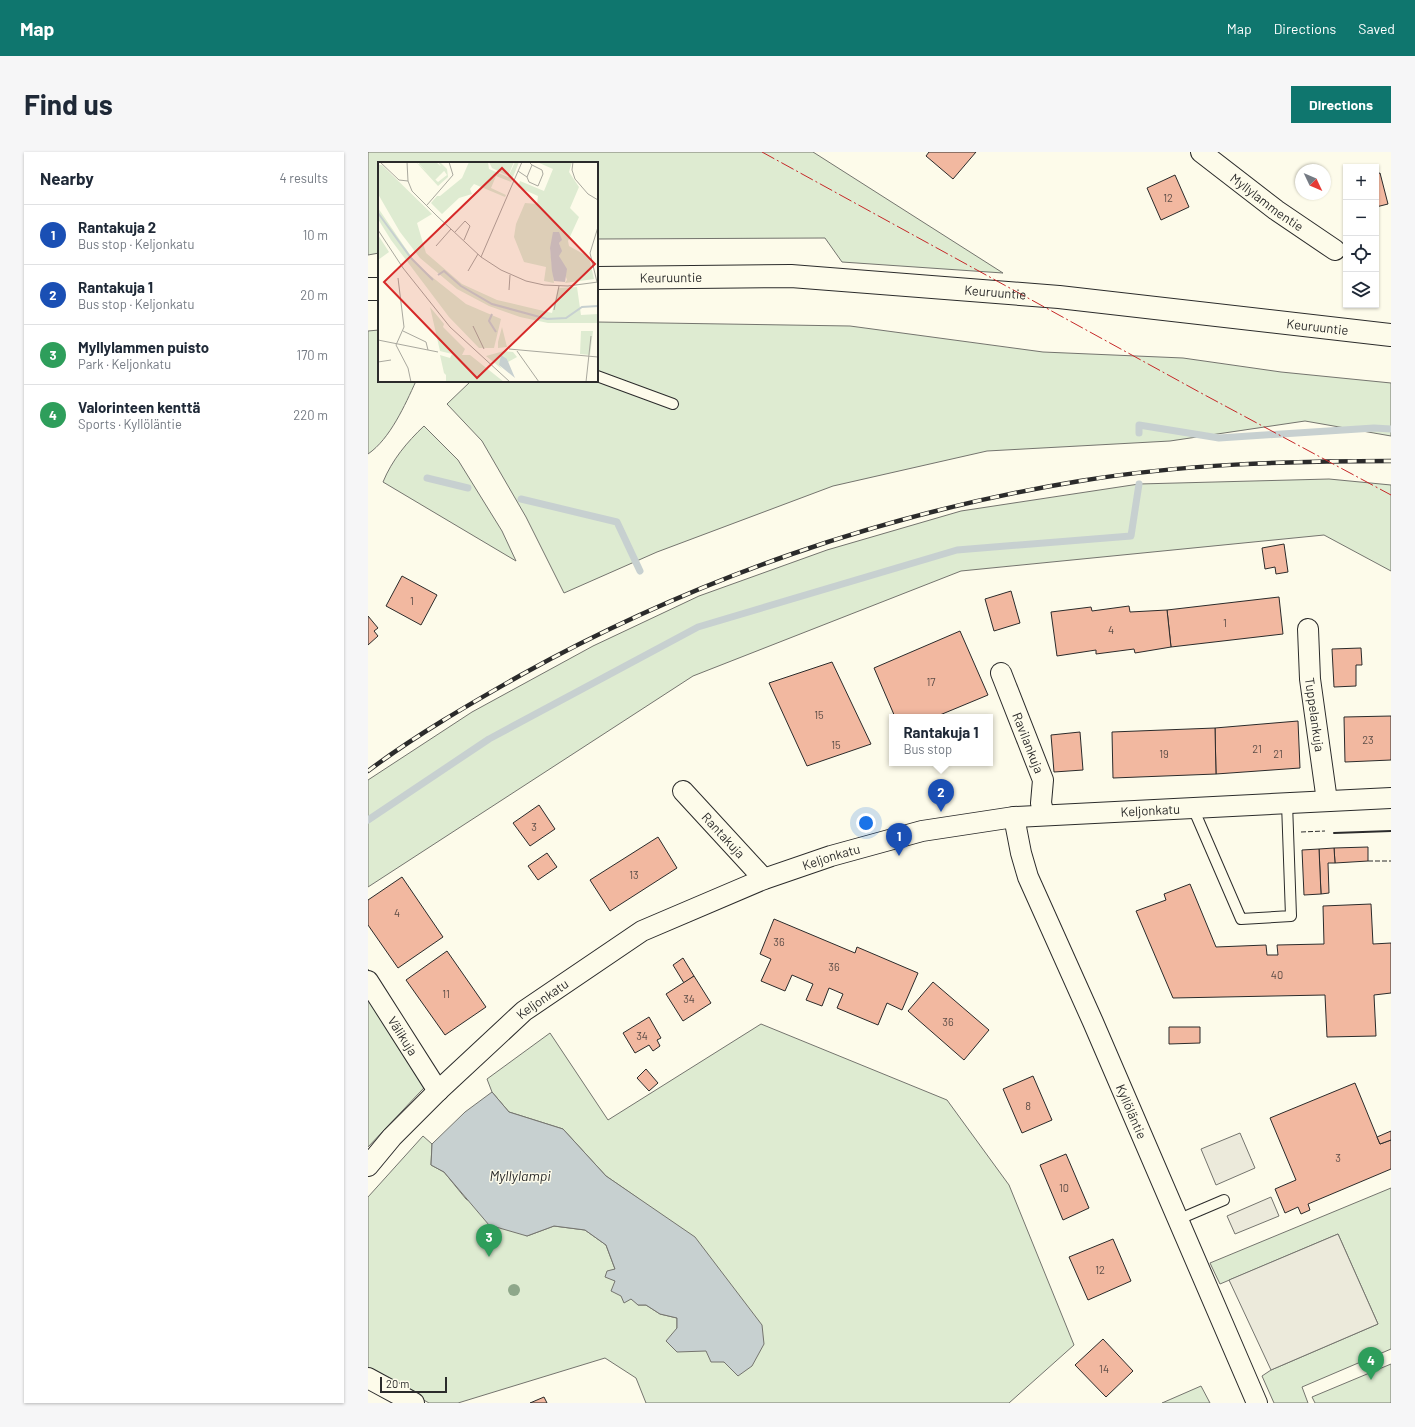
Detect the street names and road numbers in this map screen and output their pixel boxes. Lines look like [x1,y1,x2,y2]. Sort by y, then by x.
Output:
street label: Myllylammentie [1227,170,1307,235]
street label: Keuruuntie [640,269,702,286]
street label: Keuruuntie [964,282,1027,302]
street label: Keuruuntie [1286,315,1349,338]
street label: Tuppelankuja [1302,676,1328,753]
street label: Ravilankuja [1009,710,1048,776]
street label: Keljonkatu [1120,801,1180,820]
street label: Rantakuja [699,809,749,861]
street label: Keljonkatu [800,840,862,873]
street label: Keljonkatu [513,975,571,1022]
street label: Välikuja [385,1013,421,1058]
street label: Kyllöläntie [1113,1082,1150,1141]

